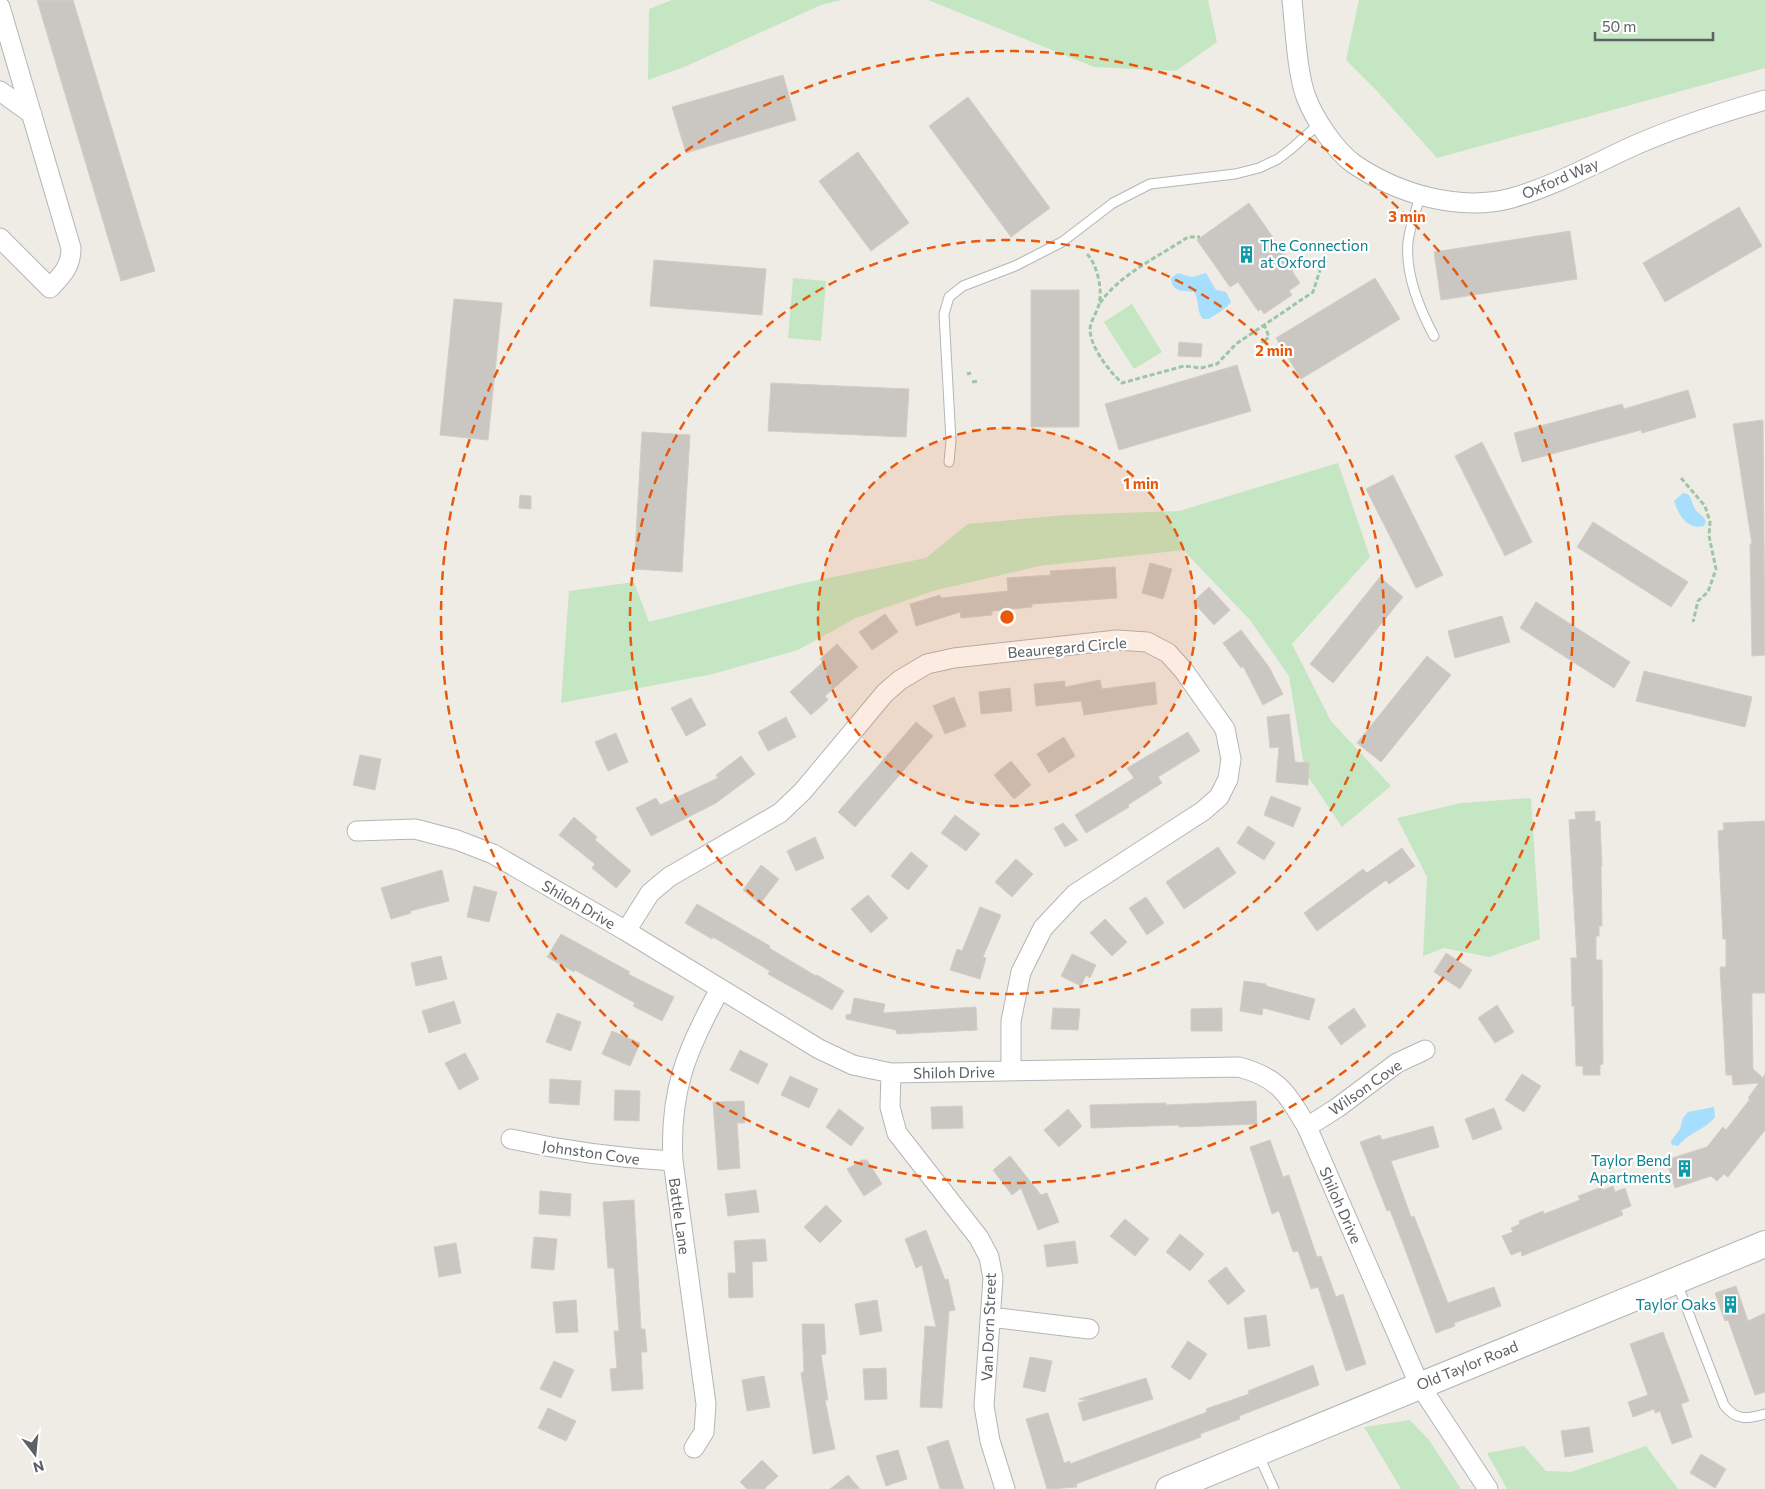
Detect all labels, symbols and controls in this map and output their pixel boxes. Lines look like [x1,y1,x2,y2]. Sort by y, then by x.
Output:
scale bar [1595,10,1712,42]
text: 50 m [1602,17,1636,35]
street label: Oxford Way [1519,154,1601,202]
text: 3 min [1388,207,1426,225]
place label: The Connection at Oxford [1260,236,1368,271]
building icon: The Connection at Oxford [1236,244,1256,264]
text: 2 min [1255,341,1293,359]
text: 1 min [1123,474,1159,492]
centre of rings [998,608,1016,626]
street label: Beauregard Circle [1007,633,1127,661]
street label: Shiloh Drive [539,876,619,932]
street label: Wilson Cove [1325,1055,1405,1119]
street label: Shiloh Drive [913,1062,995,1082]
street label: Johnston Cove [541,1136,641,1168]
place label: Taylor Bend Apartments [1589,1151,1671,1186]
building icon: Taylor Bend Apartments [1675,1159,1695,1179]
street label: Shiloh Drive [1316,1164,1366,1246]
street label: Battle Lane [666,1176,694,1256]
street label: Van Dorn Street [977,1272,999,1382]
building icon: Taylor Oaks [1720,1294,1740,1314]
place label: Taylor Oaks [1636,1295,1716,1313]
street label: Old Taylor Road [1414,1336,1520,1394]
north arrow [10,1429,60,1479]
text: N [31,1457,46,1477]

